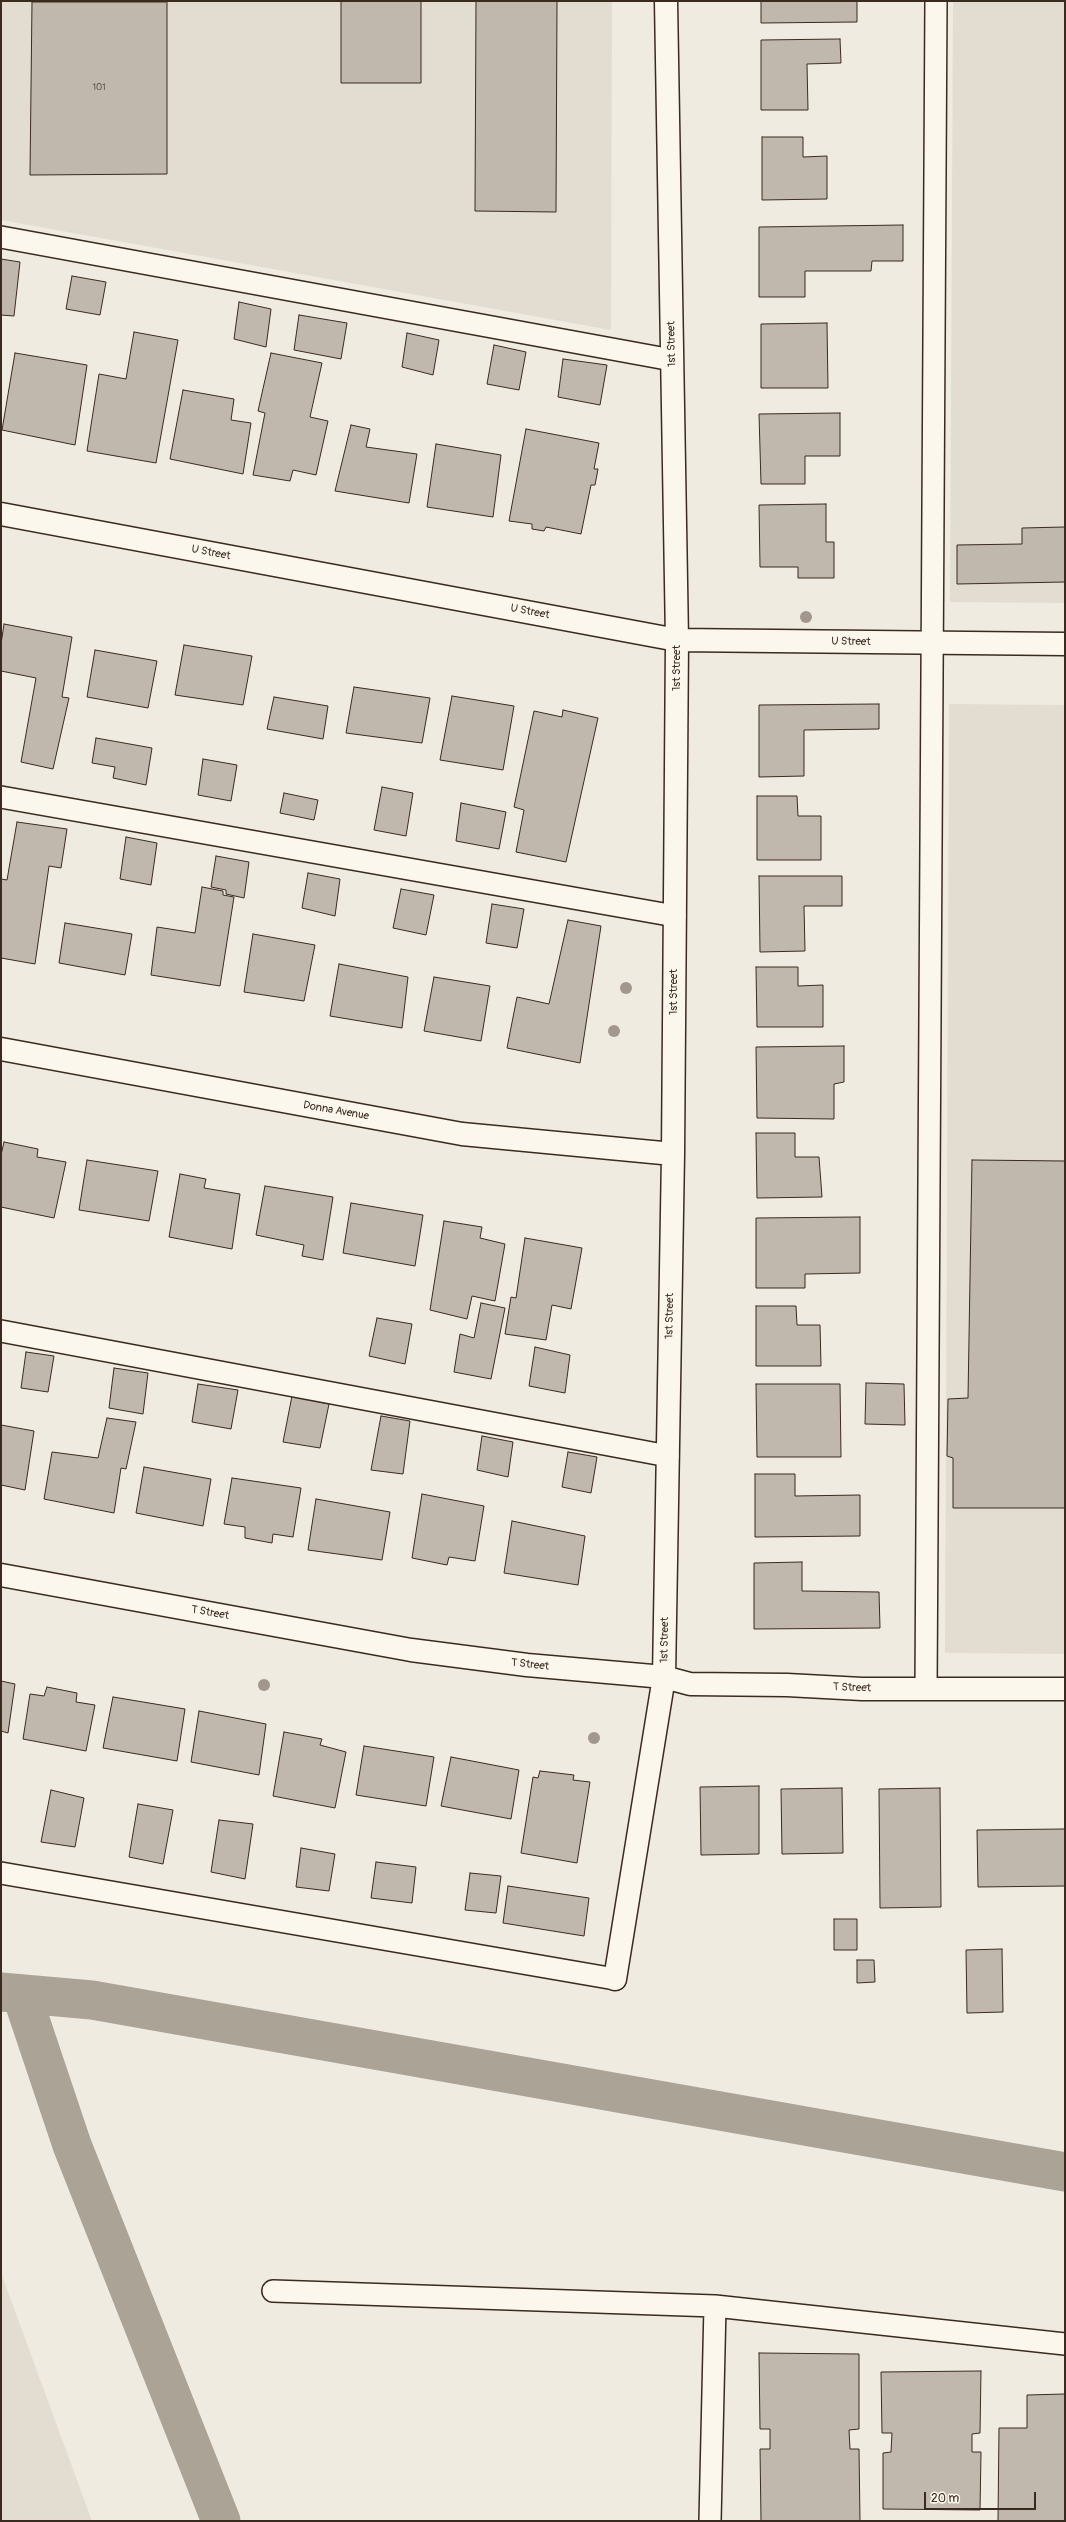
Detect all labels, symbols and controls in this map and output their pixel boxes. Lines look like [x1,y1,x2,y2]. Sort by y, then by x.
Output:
house number: 101 [92,83,106,93]
street label: 1st Street [665,321,679,367]
street label: U Street [190,543,232,563]
street label: U Street [509,602,551,622]
street label: U Street [831,635,871,649]
street label: 1st Street [670,645,684,691]
street label: 1st Street [667,969,681,1015]
street label: Donna Avenue [302,1099,370,1123]
street label: 1st Street [663,1293,677,1339]
street label: T Street [190,1603,230,1623]
street label: 1st Street [658,1617,672,1663]
street label: T Street [510,1656,550,1674]
street label: T Street [833,1681,871,1695]
scale bar [926,2484,1038,2510]
text: 20 m [931,2491,959,2506]

